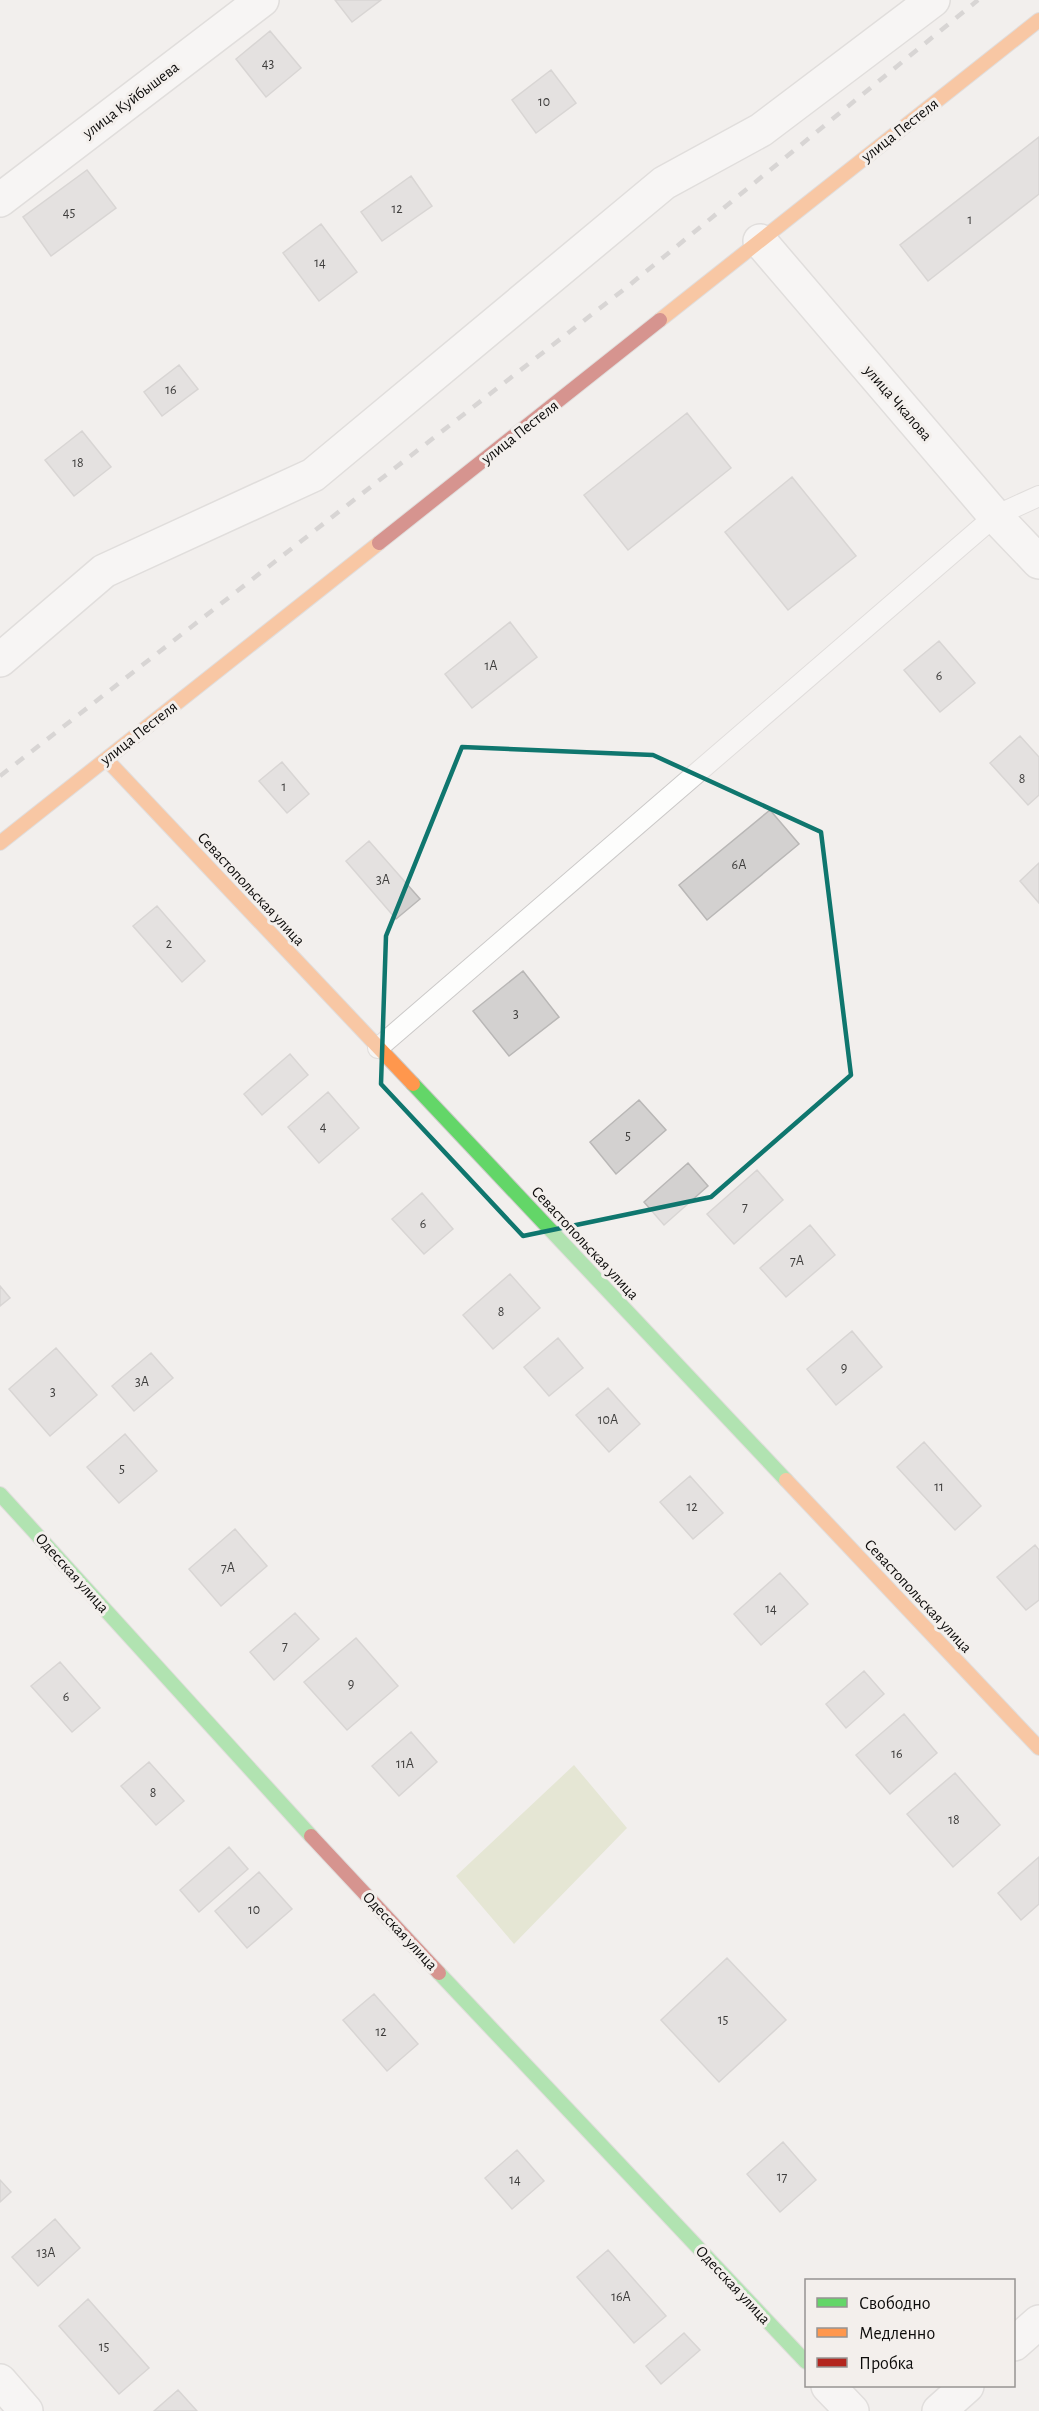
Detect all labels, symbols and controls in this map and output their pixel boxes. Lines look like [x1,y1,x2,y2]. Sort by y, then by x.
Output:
house number: 43 [262,57,274,71]
street label: улица Куйбышева [79,59,183,143]
house number: 10 [538,95,550,109]
street label: улица Пестеля [858,95,942,166]
house number: 12 [391,202,403,216]
house number: 45 [63,206,75,220]
house number: 1 [968,213,972,227]
house number: 14 [314,256,326,270]
street label: улица Чкалова [860,361,935,444]
house number: 16 [165,383,177,397]
street label: улица Пестеля [478,397,562,468]
house number: 18 [72,456,84,470]
house number: 1А [484,659,498,673]
house number: 6 [936,669,942,683]
street label: улица Пестеля [97,698,181,769]
house number: 8 [1019,772,1025,786]
house number: 1 [282,780,286,794]
street label: Севастопольская улица [194,829,308,950]
house number: 6А [732,858,746,872]
house number: 3А [376,873,390,887]
house number: 2 [166,937,172,951]
house number: 3 [513,1007,519,1021]
house number: 4 [320,1120,327,1134]
house number: 5 [625,1129,631,1143]
street label: Севастопольская улица [528,1183,642,1304]
house number: 7 [742,1200,748,1214]
house number: 6 [420,1217,426,1231]
house number: 7А [790,1254,804,1268]
house number: 8 [498,1305,504,1319]
house number: 9 [841,1361,847,1375]
house number: 3А [135,1375,149,1389]
house number: 3 [50,1385,56,1399]
house number: 10А [598,1413,618,1427]
house number: 5 [119,1462,125,1476]
house number: 11 [934,1480,944,1494]
house number: 12 [686,1500,698,1514]
street label: Одесская улица [31,1530,112,1617]
street label: Севастопольская улица [861,1536,975,1657]
house number: 7А [221,1561,235,1575]
house number: 14 [765,1602,777,1616]
house number: 7 [282,1639,288,1653]
house number: 9 [348,1677,354,1691]
house number: 6 [63,1690,69,1704]
house number: 16 [891,1747,903,1761]
house number: 11А [396,1757,414,1771]
house number: 8 [150,1786,156,1800]
house number: 18 [948,1813,960,1827]
street label: Одесская улица [359,1889,440,1974]
house number: 10 [248,1903,260,1917]
house number: 15 [718,2013,728,2027]
house number: 12 [375,2025,387,2039]
house number: 17 [777,2170,787,2184]
house number: 14 [509,2173,521,2187]
street label: Одесская улица [692,2243,773,2328]
house number: 13А [37,2246,55,2260]
legend [805,2279,1015,2387]
house number: 16А [611,2290,631,2304]
text: Свободно [859,2294,931,2313]
text: Медленно [859,2325,935,2343]
house number: 15 [99,2340,109,2354]
text: Пробка [859,2354,914,2373]

